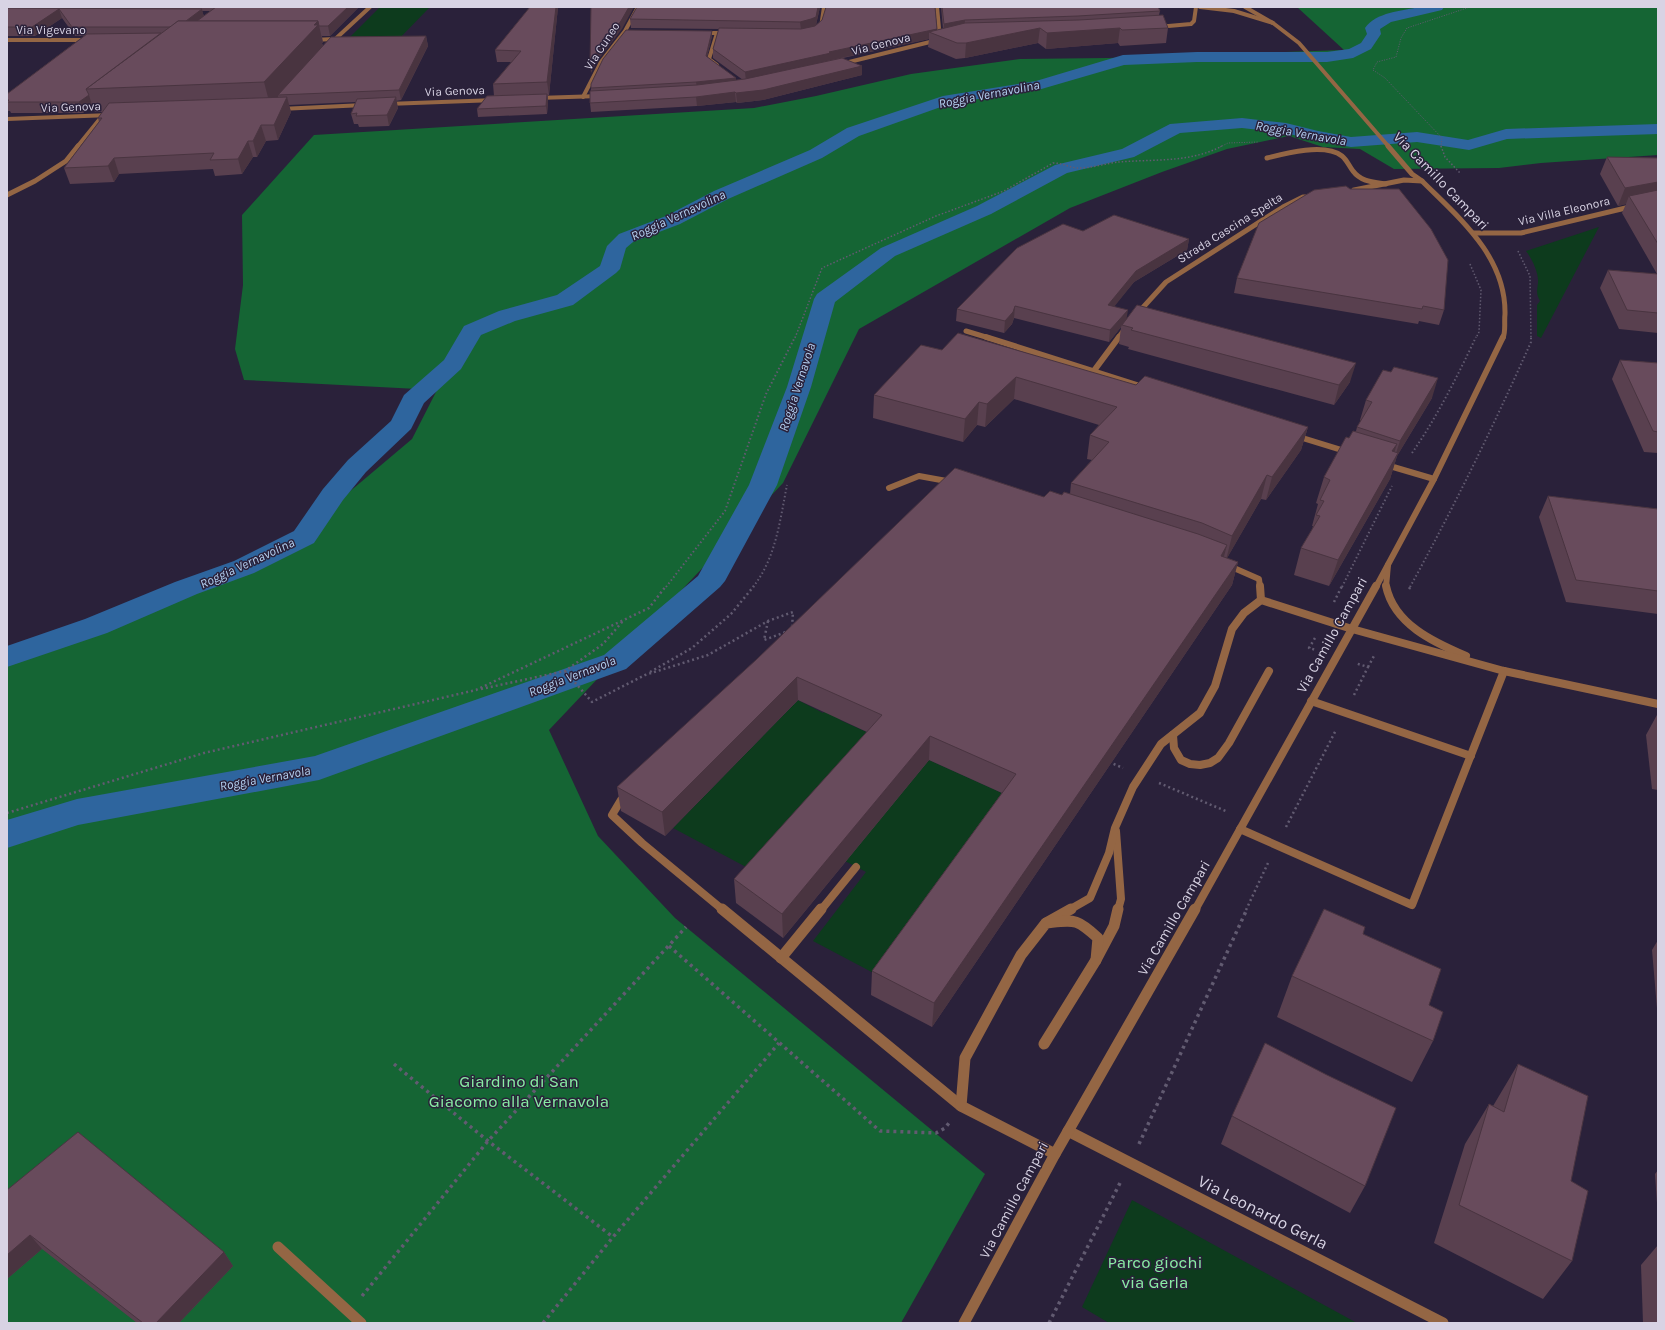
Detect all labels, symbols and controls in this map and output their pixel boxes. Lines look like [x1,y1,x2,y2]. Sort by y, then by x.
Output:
street label: Via Cuneo [581,19,623,73]
street label: Via Vigevano [16,23,86,37]
street label: Via Genova [850,30,912,58]
water label: Roggia Vernavolina [937,77,1041,111]
street label: Via Genova [425,83,485,99]
street label: Via Genova [41,99,101,115]
water label: Roggia Vernavola [1254,118,1348,148]
street label: Via Camillo Campari [1390,128,1492,234]
water label: Roggia Vernavolina [628,186,728,243]
street label: Strada Cascina Spelta [1175,190,1285,266]
street label: Via Villa Eleonora [1517,194,1611,228]
water label: Roggia Vernavola [776,341,818,433]
water label: Roggia Vernavolina [197,534,297,591]
street label: Via Camillo Campari [1293,574,1371,696]
water label: Roggia Vernavola [526,652,618,699]
water label: Roggia Vernavola [218,763,312,793]
street label: Via Camillo Campari [1134,857,1214,979]
park label: Giardino di San Giacomo alla Vernavola [429,1071,609,1111]
street label: Via Camillo Campari [976,1139,1052,1261]
street label: Via Leonardo Gerla [1195,1171,1331,1253]
park label: Parco giochi via Gerla [1107,1252,1203,1292]

